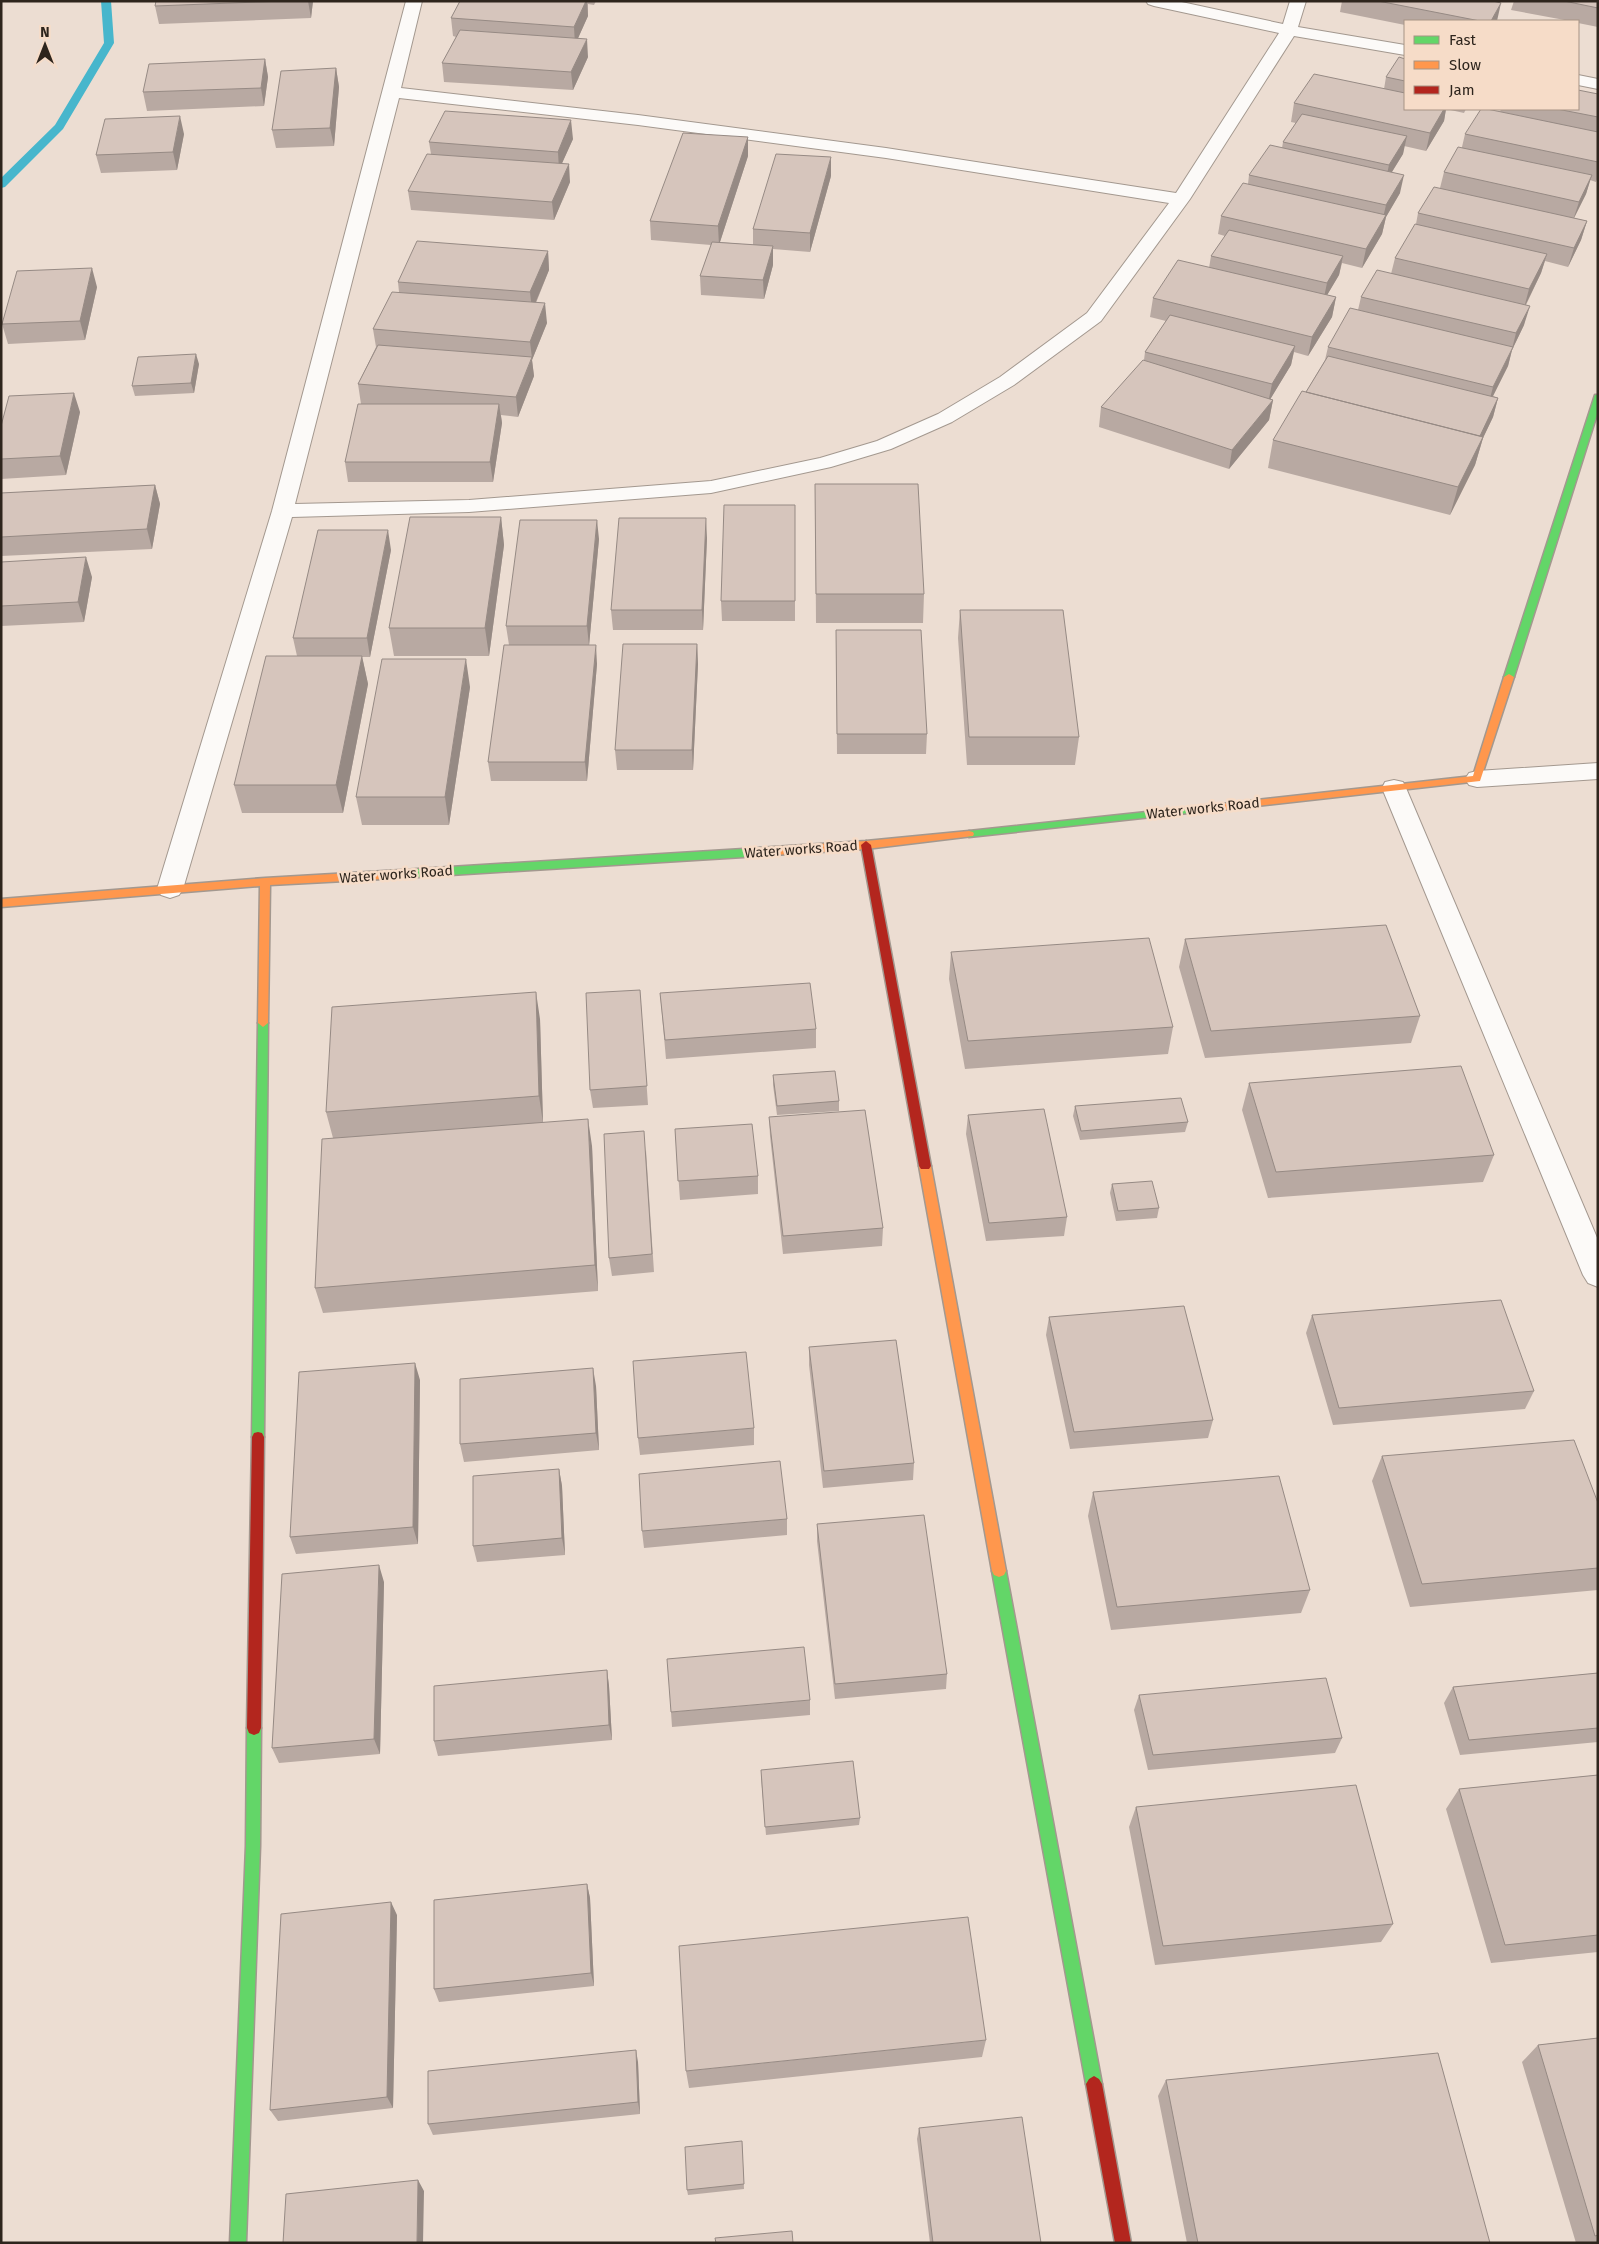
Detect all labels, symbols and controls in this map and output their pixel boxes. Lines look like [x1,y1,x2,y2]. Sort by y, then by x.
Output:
north arrow [20,20,70,70]
legend [1404,20,1579,110]
text: N [40,24,50,41]
text: Fast [1449,31,1476,49]
text: Slow [1449,56,1481,74]
text: Jam [1449,81,1475,99]
street label: Water works Road [1146,794,1260,823]
street label: Water works Road [744,837,858,862]
street label: Water works Road [339,862,453,887]

